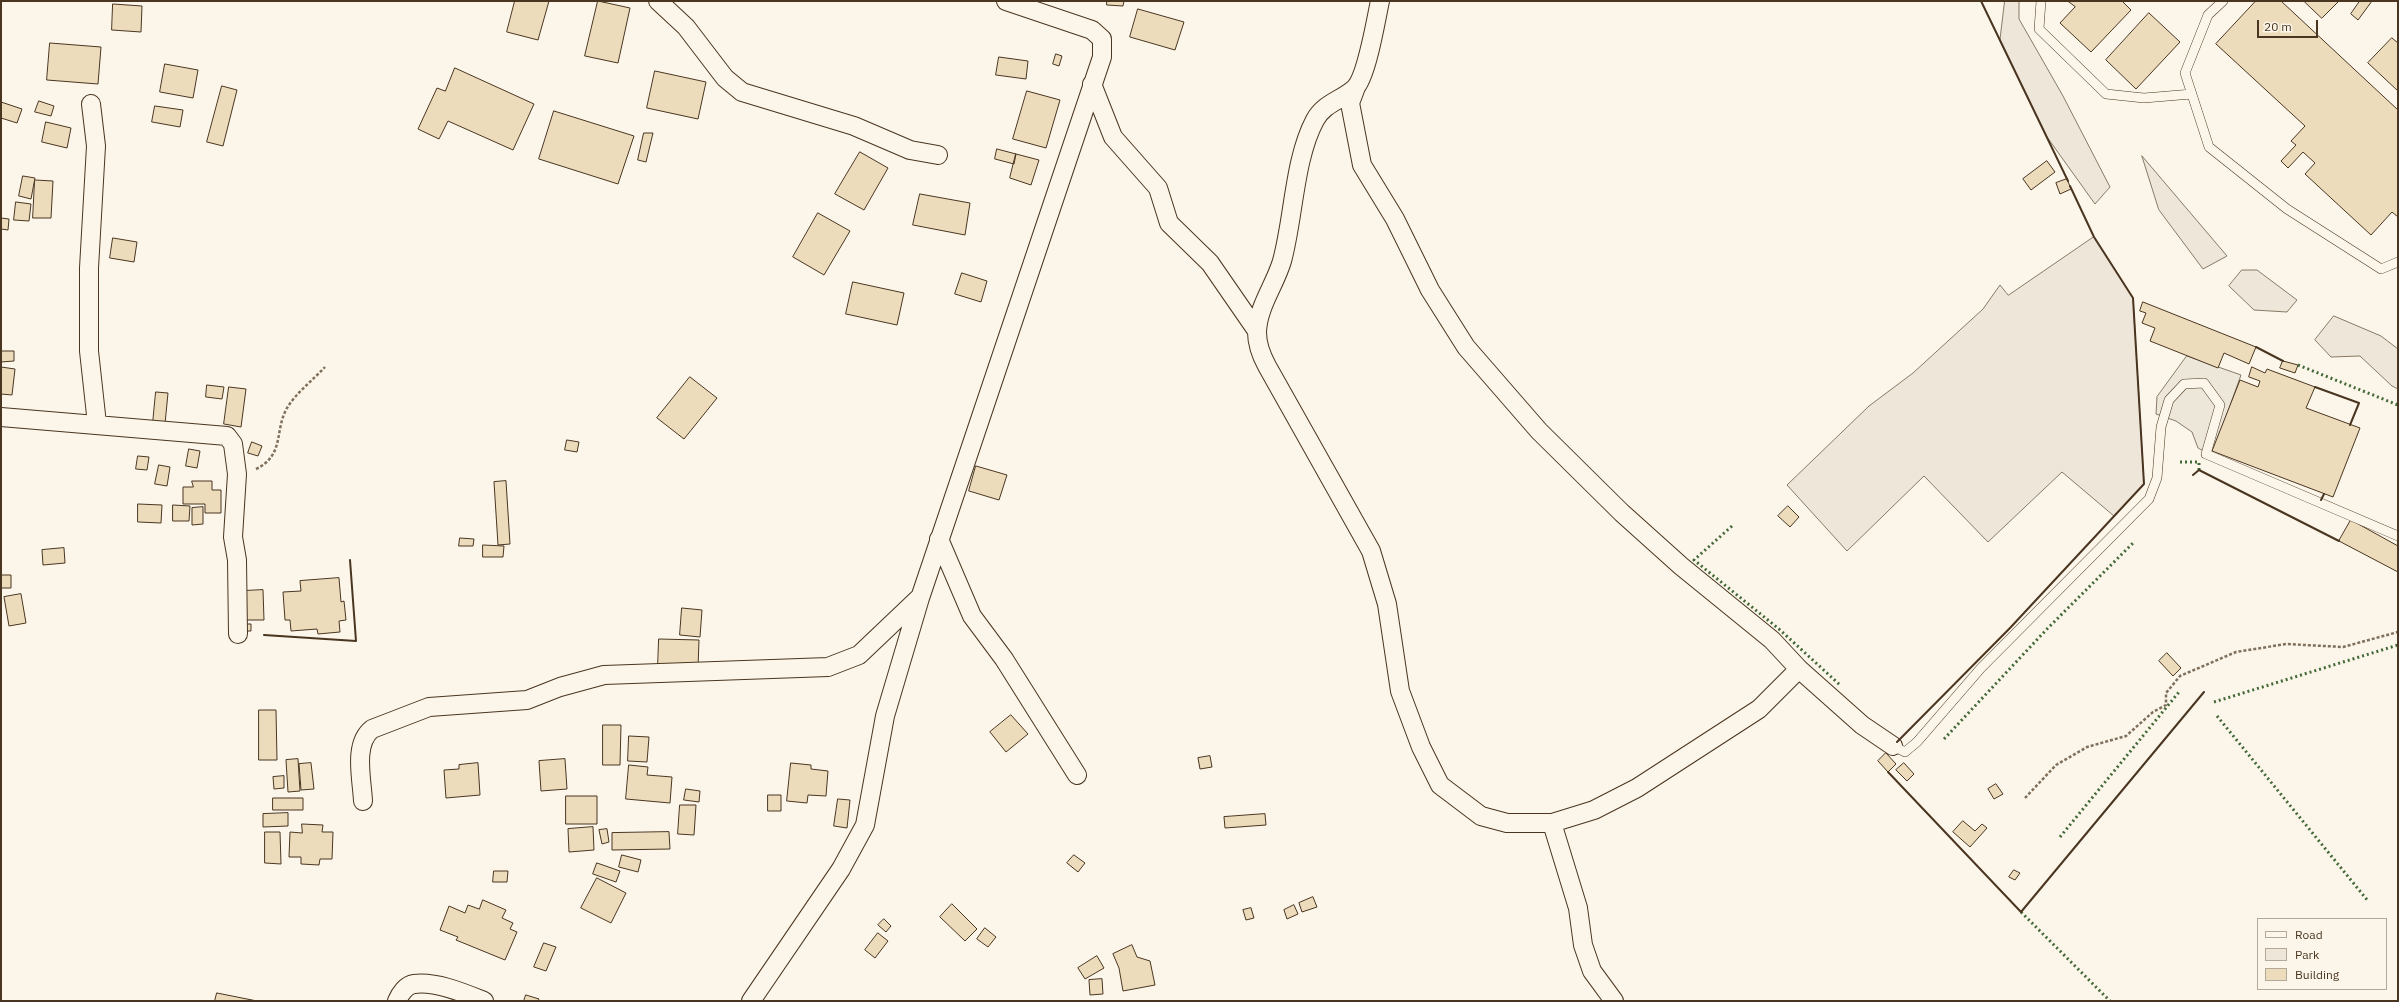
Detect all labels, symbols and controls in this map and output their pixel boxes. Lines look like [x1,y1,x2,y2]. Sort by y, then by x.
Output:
scale bar [2259,12,2320,38]
text: 20 m [2264,19,2292,34]
legend [2257,918,2387,990]
text: Road [2295,927,2323,942]
text: Park [2295,947,2319,962]
text: Building [2295,967,2339,982]

